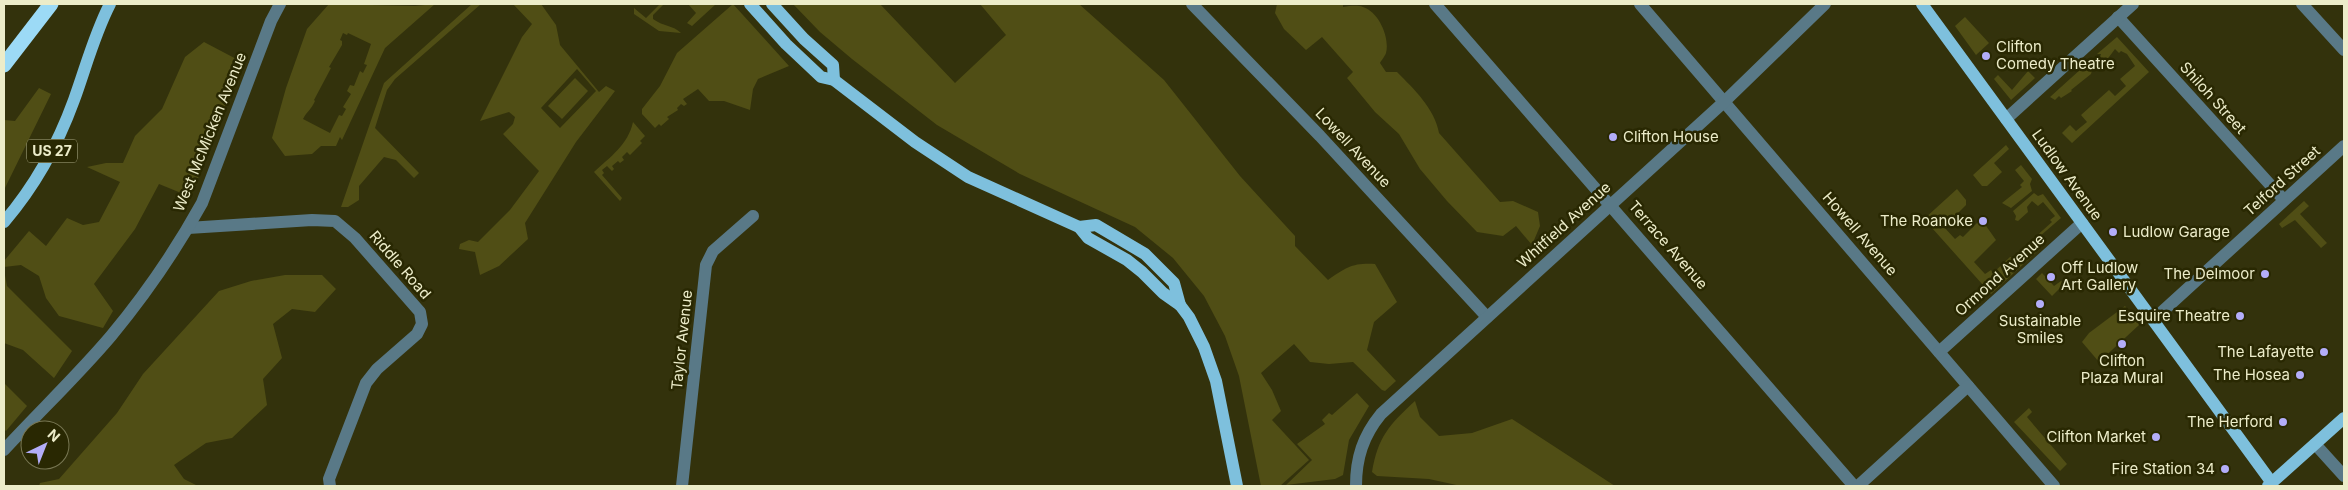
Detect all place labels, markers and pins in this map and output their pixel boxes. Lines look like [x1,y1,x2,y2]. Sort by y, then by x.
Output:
place label: Clifton Comedy Theatre [1996,37,2115,73]
marker: Clifton Comedy Theatre [1980,50,1992,62]
place label: Clifton House [1623,127,1719,146]
marker: Clifton House [1607,131,1619,143]
place label: The Roanoke [1880,211,1973,230]
marker: The Roanoke [1977,215,1989,227]
place label: Ludlow Garage [2123,222,2230,241]
marker: Ludlow Garage [2107,226,2119,238]
place label: Off Ludlow Art Gallery [2061,258,2138,294]
place label: The Delmoor [2164,264,2255,283]
marker: The Delmoor [2259,268,2271,280]
marker: Off Ludlow Art Gallery [2045,271,2057,283]
marker: Sustainable Smiles [2034,298,2046,310]
place label: Esquire Theatre [2118,306,2230,325]
marker: Esquire Theatre [2234,310,2246,322]
place label: Sustainable Smiles [1999,311,2081,347]
marker: Clifton Plaza Mural [2116,338,2128,350]
place label: The Lafayette [2217,342,2314,361]
marker: The Lafayette [2318,346,2330,358]
place label: Clifton Plaza Mural [2081,351,2163,387]
place label: The Hosea [2213,365,2290,384]
marker: The Hosea [2294,369,2306,381]
place label: The Herford [2187,412,2273,431]
marker: The Herford [2277,416,2289,428]
place label: Clifton Market [2047,427,2146,446]
marker: Clifton Market [2150,431,2162,443]
place label: Fire Station 34 [2112,459,2215,478]
marker: Fire Station 34 [2219,463,2231,475]

